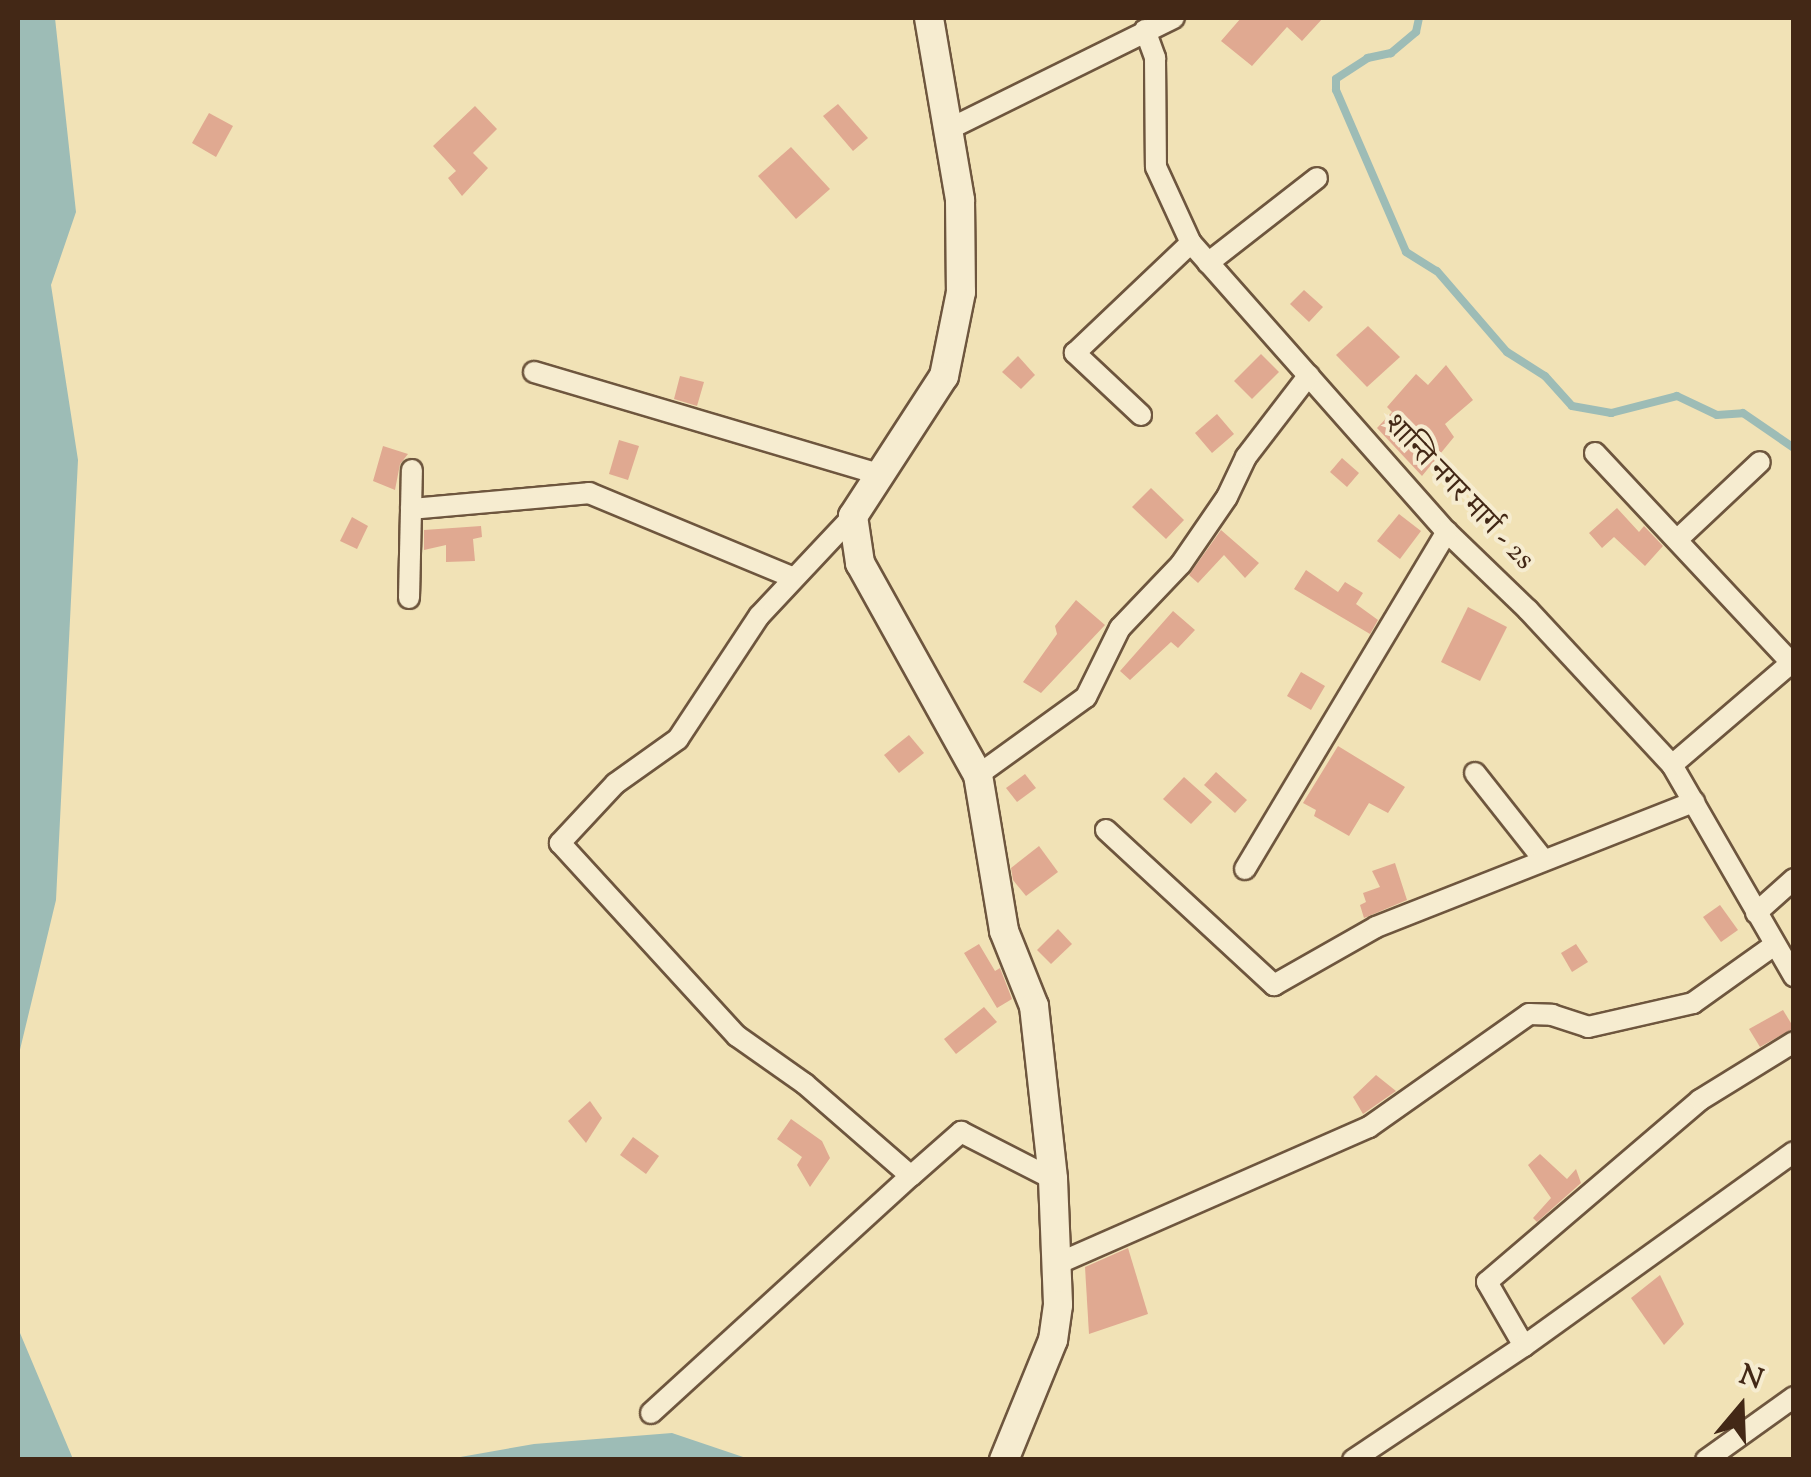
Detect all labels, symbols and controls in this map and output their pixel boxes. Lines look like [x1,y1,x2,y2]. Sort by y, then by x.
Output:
street label: शान्ति नगर मार्ग - 2s [1375,408,1541,578]
text: N [1734,1356,1768,1401]
north arrow [1691,1357,1791,1457]

